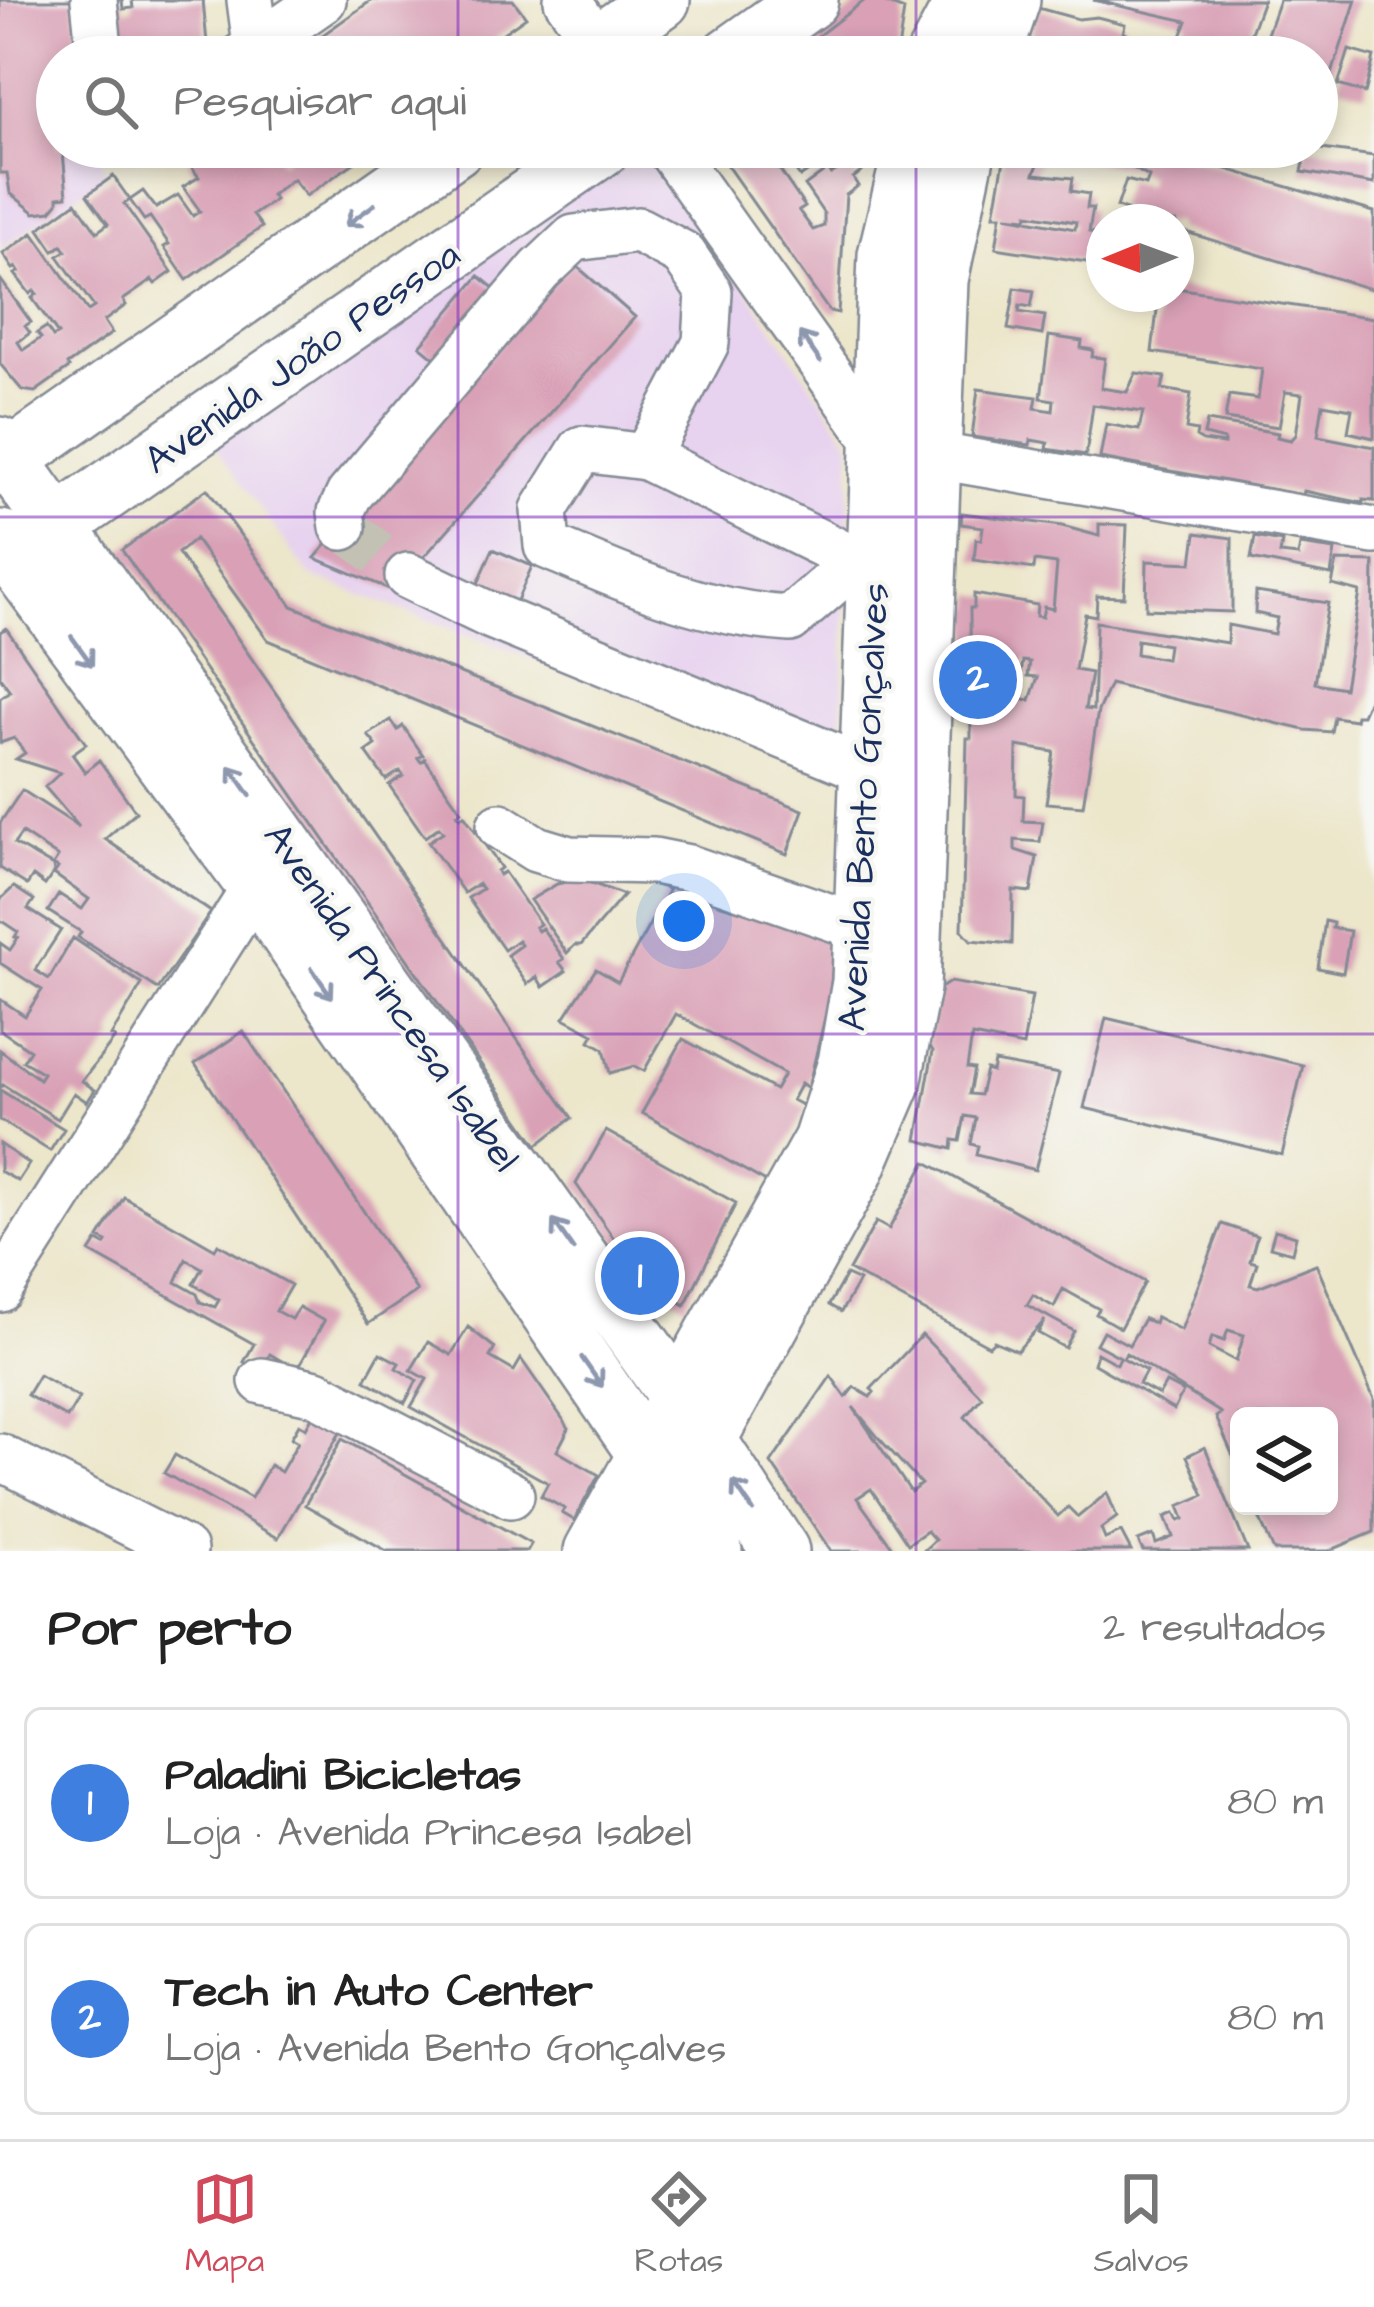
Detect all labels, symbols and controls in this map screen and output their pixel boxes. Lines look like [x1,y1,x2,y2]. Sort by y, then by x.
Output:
search box [36,36,1338,168]
icon: search [78,69,144,135]
text: Pesquisar aqui [174,71,466,133]
one-way arrow [344,202,377,227]
north arrow [1086,204,1194,312]
street label: Avenida João Pessoa [134,229,472,488]
one-way arrow [798,331,823,364]
street label: Avenida Bento Gonçalves [826,582,904,1033]
one-way arrow [68,634,94,666]
pin: 2 [939,635,1017,725]
one-way arrow [228,765,253,798]
street label: Avenida Princesa Isabel [250,813,531,1183]
your location [654,891,714,951]
one-way arrow [309,965,334,999]
one-way arrow [551,1219,576,1252]
pin: 1 [601,1231,679,1321]
one-way arrow [579,1355,604,1389]
map controls [1230,1407,1338,1515]
button: layers [1230,1407,1338,1515]
one-way arrow [731,1480,756,1513]
text: Por perto [48,1594,291,1665]
text: 2 resultados [1103,1602,1326,1656]
text: Paladini Bicicletas [165,1745,521,1807]
text: 1 [88,1776,93,1830]
text: 80 m [1227,1776,1323,1830]
text: Loja · Avenida Princesa Isabel [165,1807,692,1861]
text: Tech in Auto Center [165,1961,593,2023]
text: 2 [79,1992,101,2046]
text: 80 m [1227,1992,1323,2046]
text: Loja · Avenida Bento Gonçalves [165,2023,726,2077]
tab: Mapa [185,2166,264,2284]
tab: Rotas [635,2166,723,2284]
tab: Salvos [1093,2166,1189,2284]

